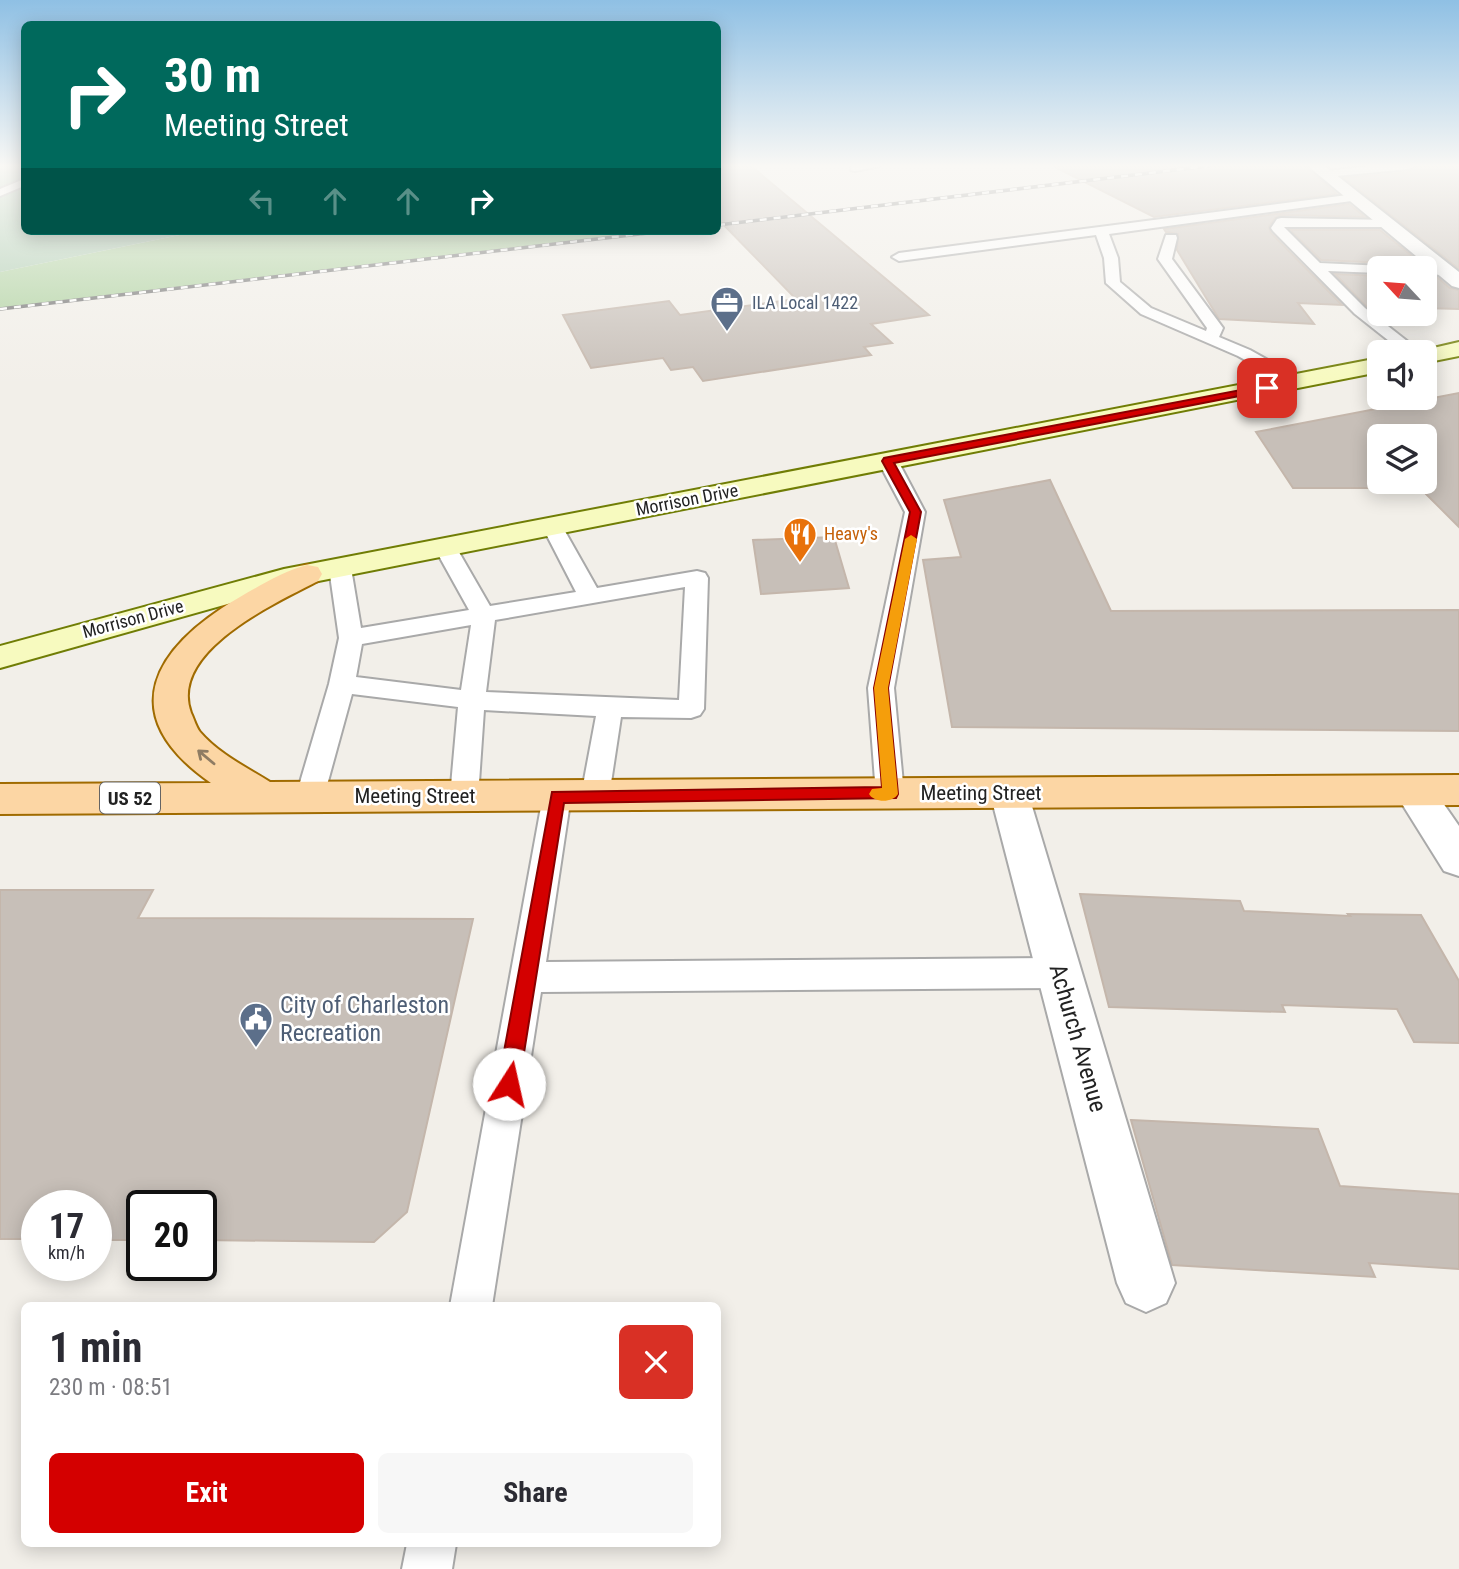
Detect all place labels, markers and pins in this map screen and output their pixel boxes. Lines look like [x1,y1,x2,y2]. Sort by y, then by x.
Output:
office icon: ILA Local 1422 [708,284,746,333]
place label: ILA Local 1422 [752,292,858,313]
pin [1237,358,1297,418]
restaurant icon: Heavy's [781,515,819,564]
place label: Heavy's [824,523,878,544]
place label: City of Charleston Recreation [280,991,449,1047]
public building icon: City of Charleston Recreation [237,1000,275,1049]

